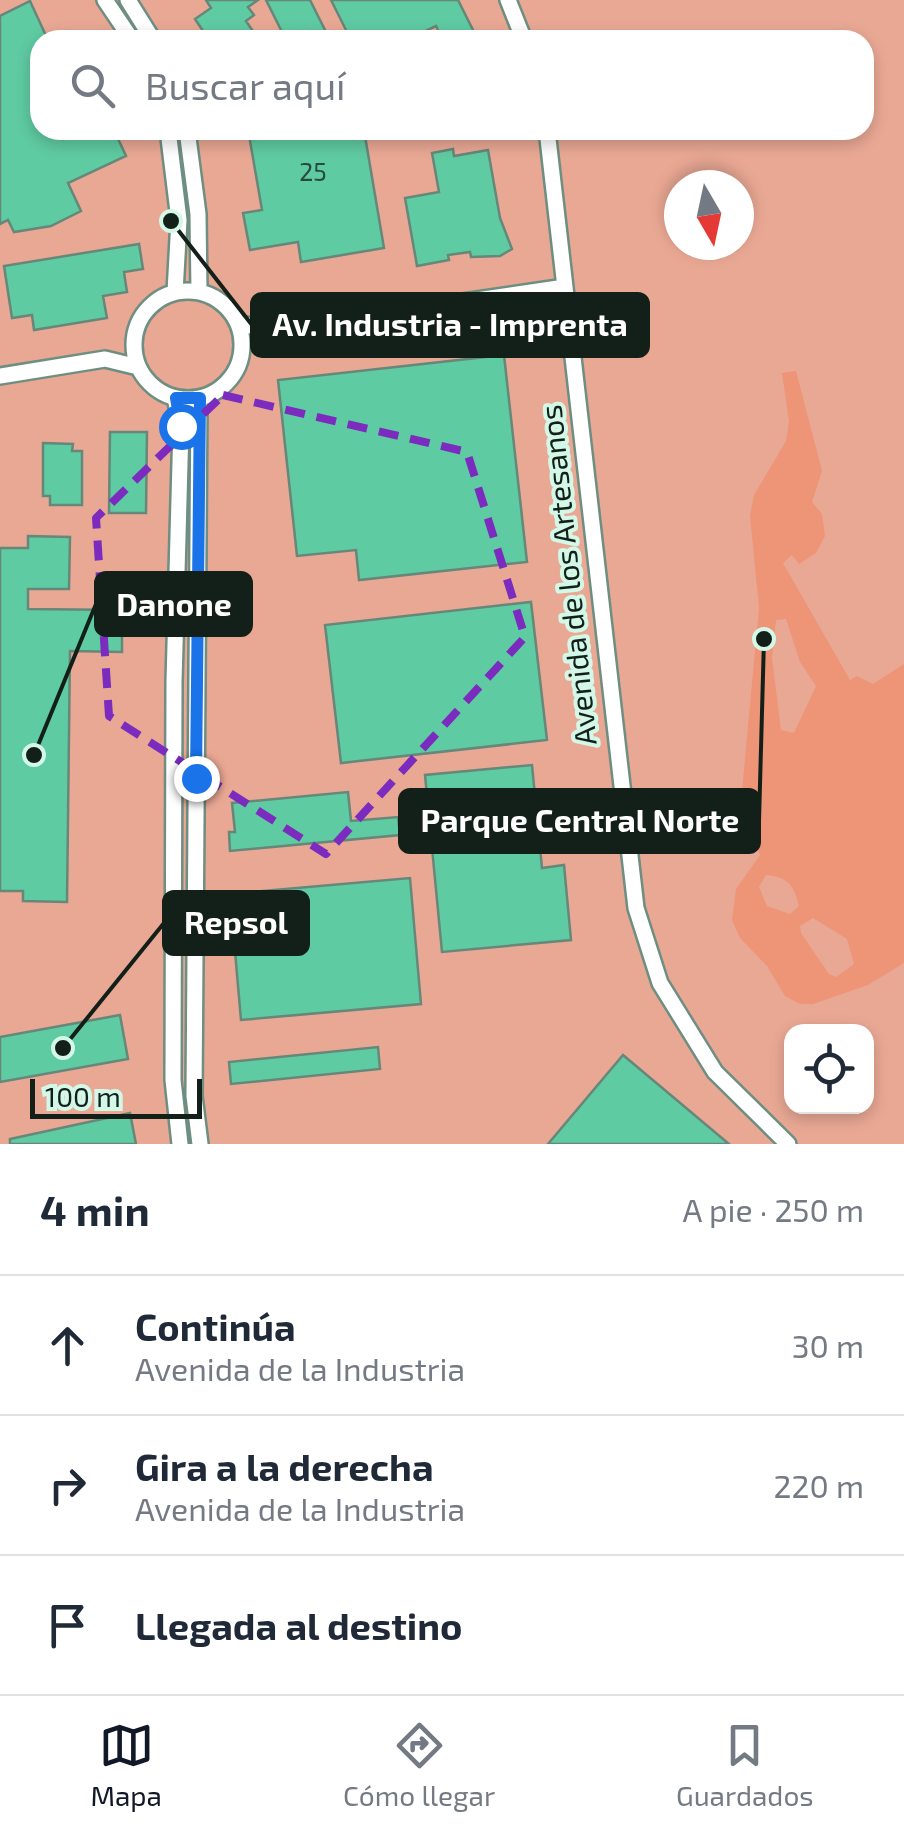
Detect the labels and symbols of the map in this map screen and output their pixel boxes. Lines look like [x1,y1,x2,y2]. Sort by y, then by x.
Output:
house number: 25 [299,156,327,186]
north arrow [664,170,754,260]
callout: Av. Industria - Imprenta [252,294,648,356]
text: Av. Industria - Imprenta [272,304,628,342]
street label: Avenida de los Artesanos [531,403,603,747]
route start [159,404,205,450]
callout: Danone [96,573,251,635]
text: Danone [116,584,232,622]
route end [174,756,220,802]
callout: Parque Central Norte [400,790,759,852]
text: Parque Central Norte [421,800,739,838]
callout: Repsol [164,892,308,954]
text: Repsol [184,902,289,940]
scale bar [30,1074,202,1118]

